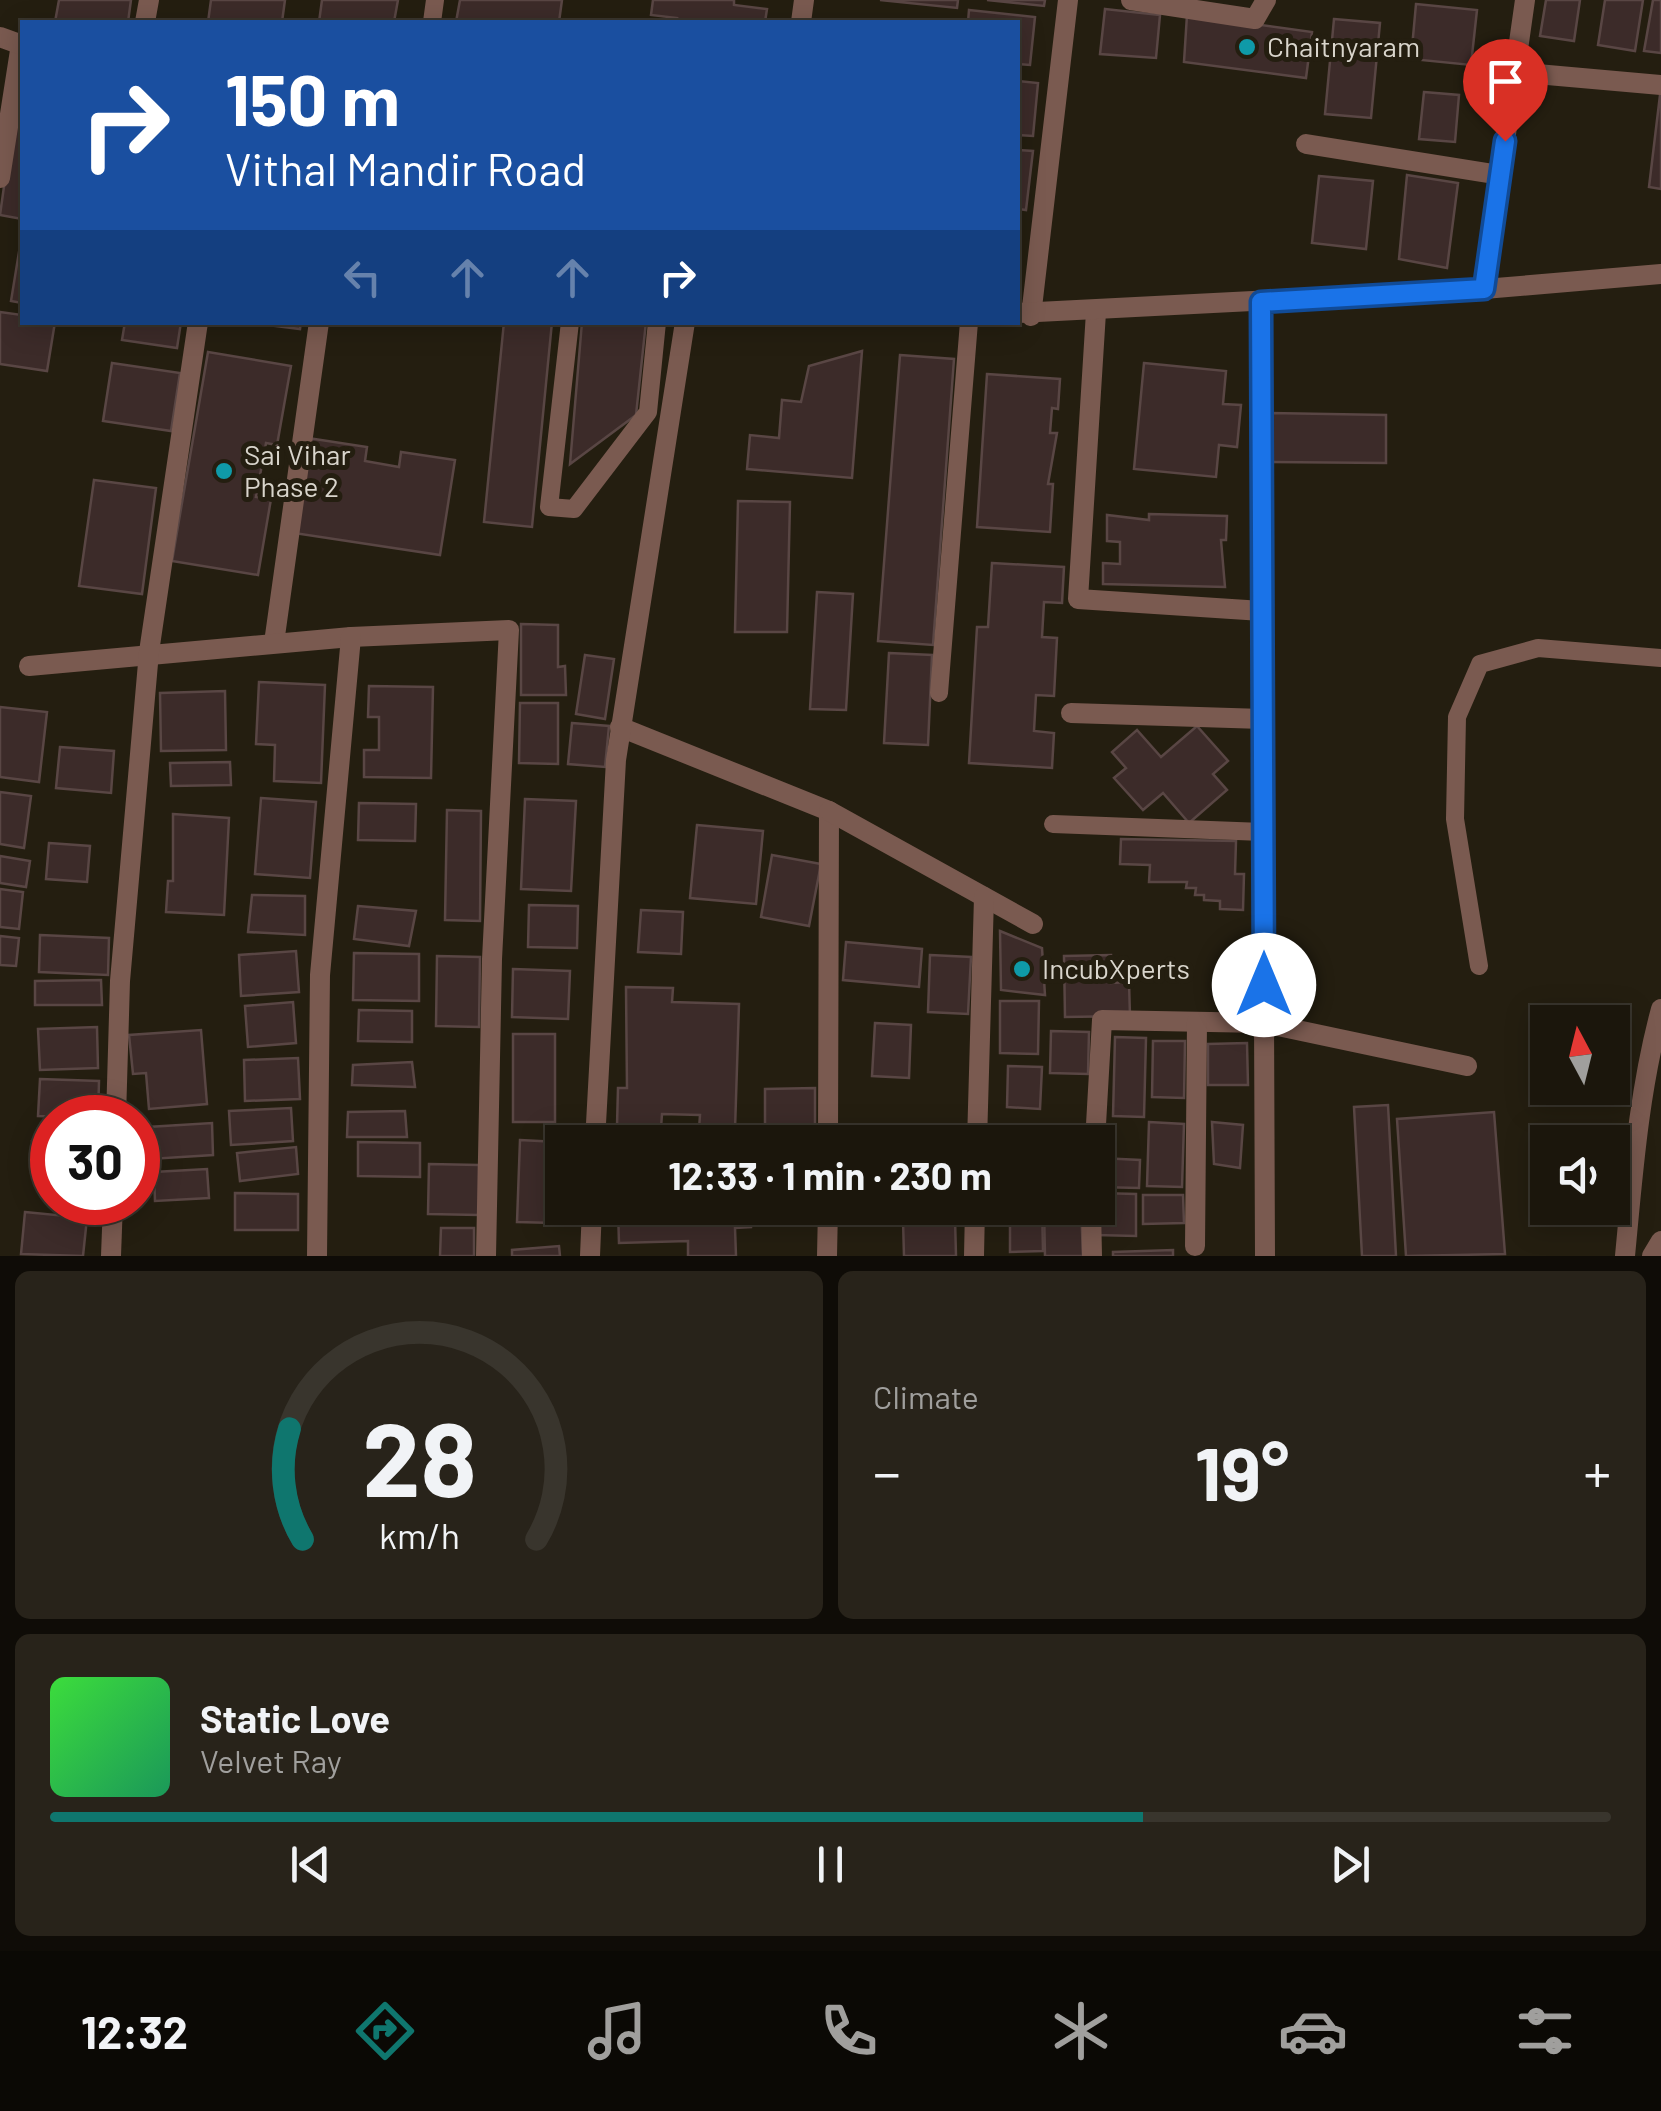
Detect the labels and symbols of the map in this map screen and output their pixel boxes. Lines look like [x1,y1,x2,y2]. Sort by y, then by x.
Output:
place label: Chaitnyaram [1267,29,1420,63]
marker: Chaitnyaram [1236,36,1258,58]
pin [1463,39,1548,142]
place label: Sai Vihar Phase 2 [244,437,351,503]
marker: Sai Vihar Phase 2 [213,460,235,482]
position arrow [1212,933,1316,1037]
place label: IncubXperts [1042,951,1190,985]
marker: IncubXperts [1011,958,1033,980]
north arrow [1530,1005,1630,1105]
speed limit sign: 30 [30,1095,160,1225]

